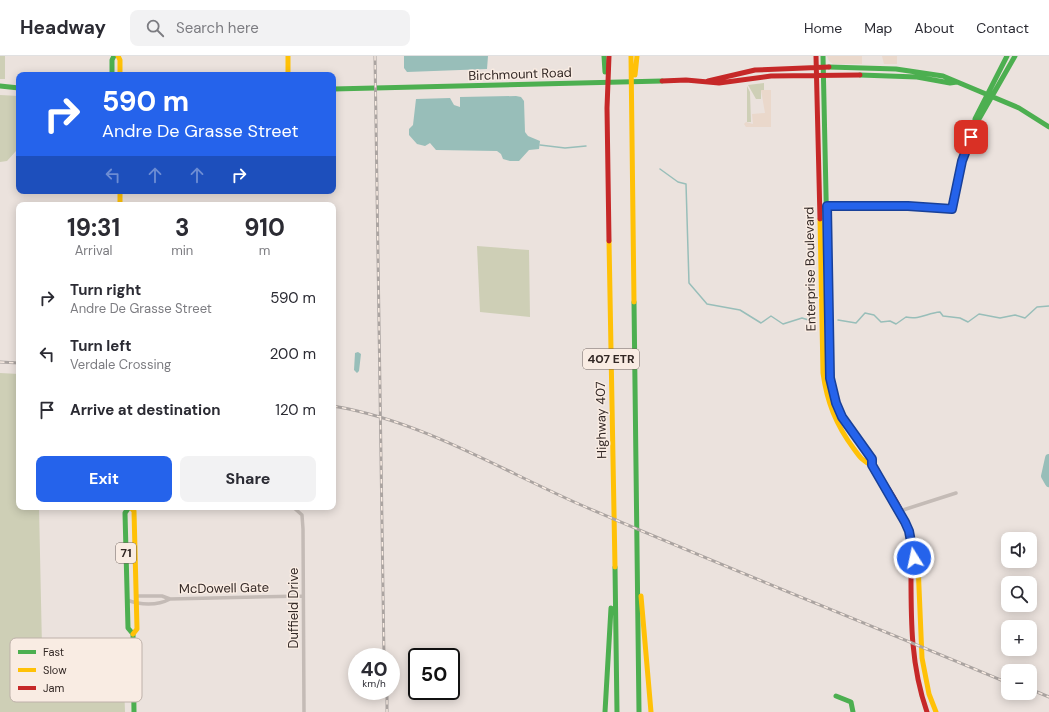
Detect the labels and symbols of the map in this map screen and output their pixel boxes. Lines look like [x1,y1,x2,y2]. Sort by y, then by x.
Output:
street label: Birchmount Road [468,64,572,84]
pin [954,120,988,154]
street label: Enterprise Boulevard [800,207,820,331]
road number: 407 ETR [583,349,639,369]
street label: Highway 407 [592,381,610,459]
position arrow [893,537,935,579]
road number: 71 [116,543,136,563]
street label: Duffield Drive [285,568,302,648]
street label: McDowell Gate [179,579,269,597]
legend [10,638,142,702]
text: Fast [43,645,64,659]
speed limit sign: 50 [408,648,460,700]
text: Slow [43,663,67,677]
text: Jam [43,681,64,695]

